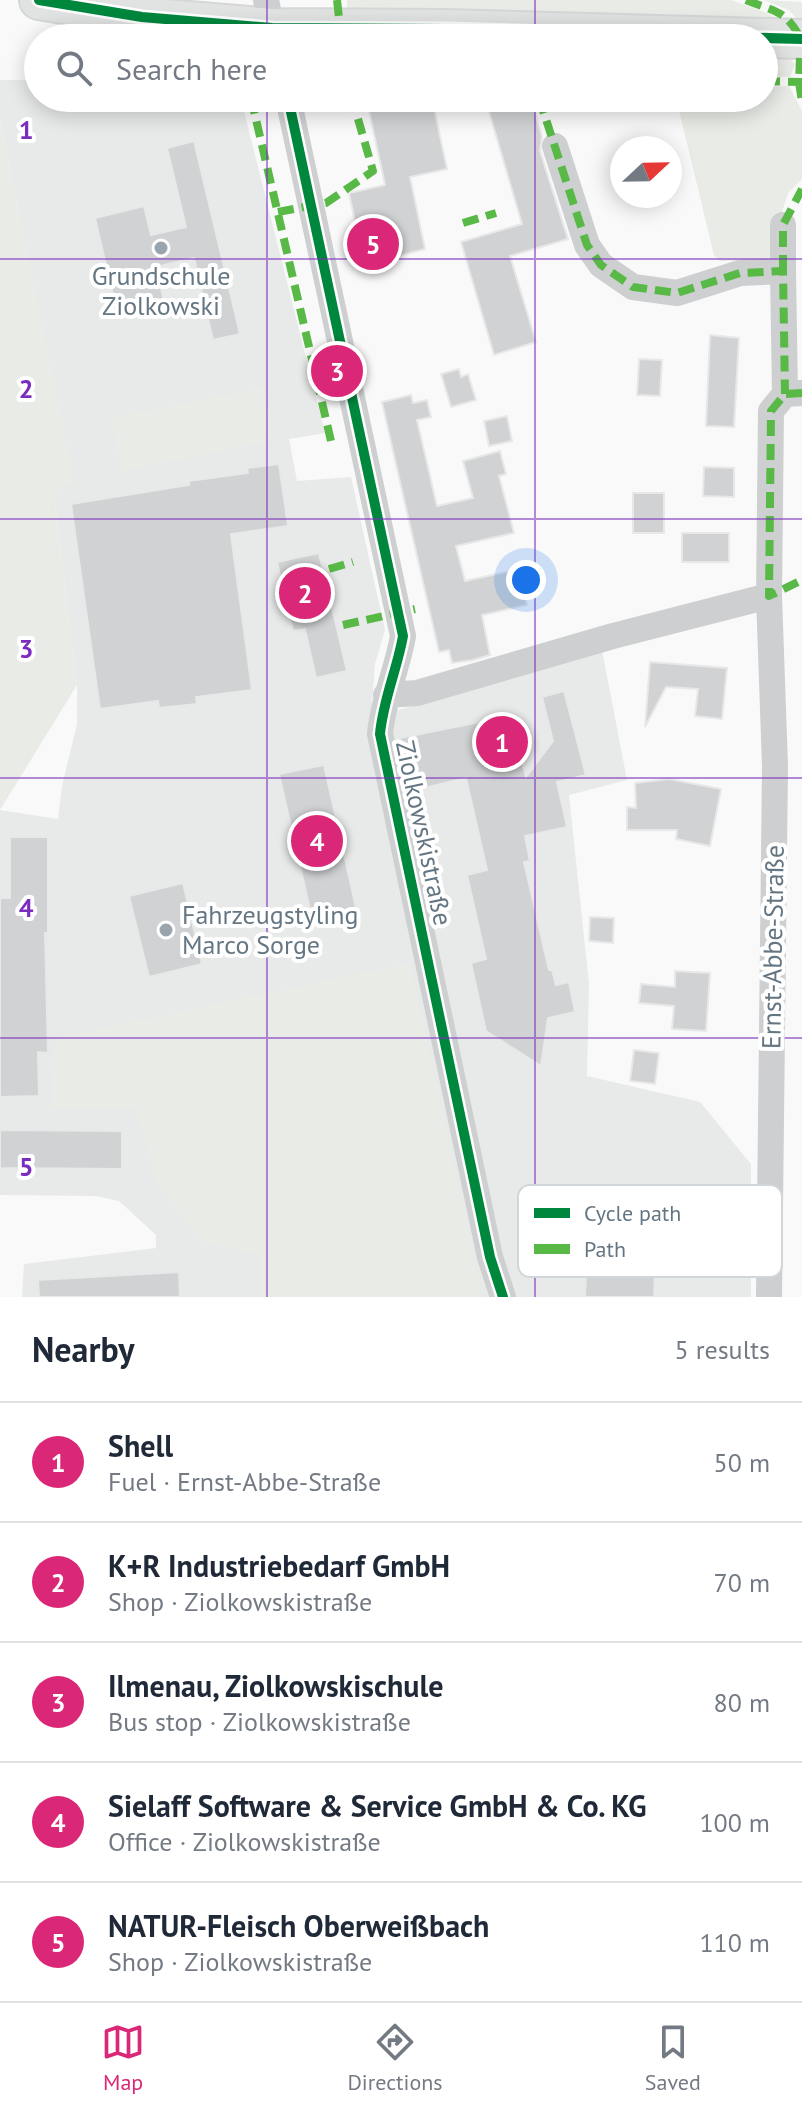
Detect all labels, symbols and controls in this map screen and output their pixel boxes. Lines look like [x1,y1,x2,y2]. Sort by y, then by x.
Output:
search box [24,24,778,112]
icon: search [52,46,96,90]
text: Search here [116,49,267,88]
text: 1 [19,113,33,146]
north arrow [610,136,682,208]
pin: 5 [347,214,399,274]
marker: Grundschule Ziolkowski [152,239,170,257]
place label: Grundschule Ziolkowski [92,259,230,322]
pin: 3 [311,341,363,401]
text: 2 [19,372,33,405]
your location [506,560,546,600]
pin: 2 [279,563,331,623]
text: 3 [19,632,33,665]
pin: 1 [476,712,528,772]
street label: Ziolkowskistraße [389,737,460,928]
pin: 4 [291,811,343,871]
street label: Ernst-Abbe-Straße [754,845,791,1049]
text: 4 [19,891,34,924]
place label: Fahrzeugstyling Marco Sorge [182,898,358,961]
marker: Fahrzeugstyling Marco Sorge [157,921,175,939]
text: 5 [19,1150,33,1183]
legend [518,1185,782,1277]
text: Cycle path [584,1199,681,1227]
text: Path [584,1235,626,1263]
text: Nearby [32,1327,134,1371]
text: 5 results [675,1333,770,1366]
text: Shell [108,1426,173,1465]
text: 1 [51,1446,65,1479]
text: 50 m [714,1446,770,1479]
text: Fuel · Ernst-Abbe-Straße [108,1465,381,1498]
text: K+R Industriebedarf GmbH [108,1546,450,1585]
text: 2 [51,1566,65,1599]
text: 70 m [714,1566,770,1599]
text: Shop · Ziolkowskistraße [108,1585,372,1618]
text: Ilmenau, Ziolkowskischule [108,1666,444,1705]
text: 3 [51,1686,65,1719]
text: 80 m [714,1686,770,1719]
text: Bus stop · Ziolkowskistraße [108,1705,411,1738]
text: Sielaff Software & Service GmbH & Co. KG [108,1786,646,1825]
text: 4 [51,1806,65,1839]
text: 100 m [699,1806,770,1839]
text: Office · Ziolkowskistraße [108,1825,381,1858]
text: NATUR-Fleisch Oberweißbach [108,1906,489,1945]
text: 5 [51,1926,65,1959]
text: 110 m [699,1926,770,1959]
text: Shop · Ziolkowskistraße [108,1945,372,1978]
tab: Map [101,2020,145,2096]
tab: Directions [347,2020,443,2096]
tab: Saved [645,2020,701,2096]

